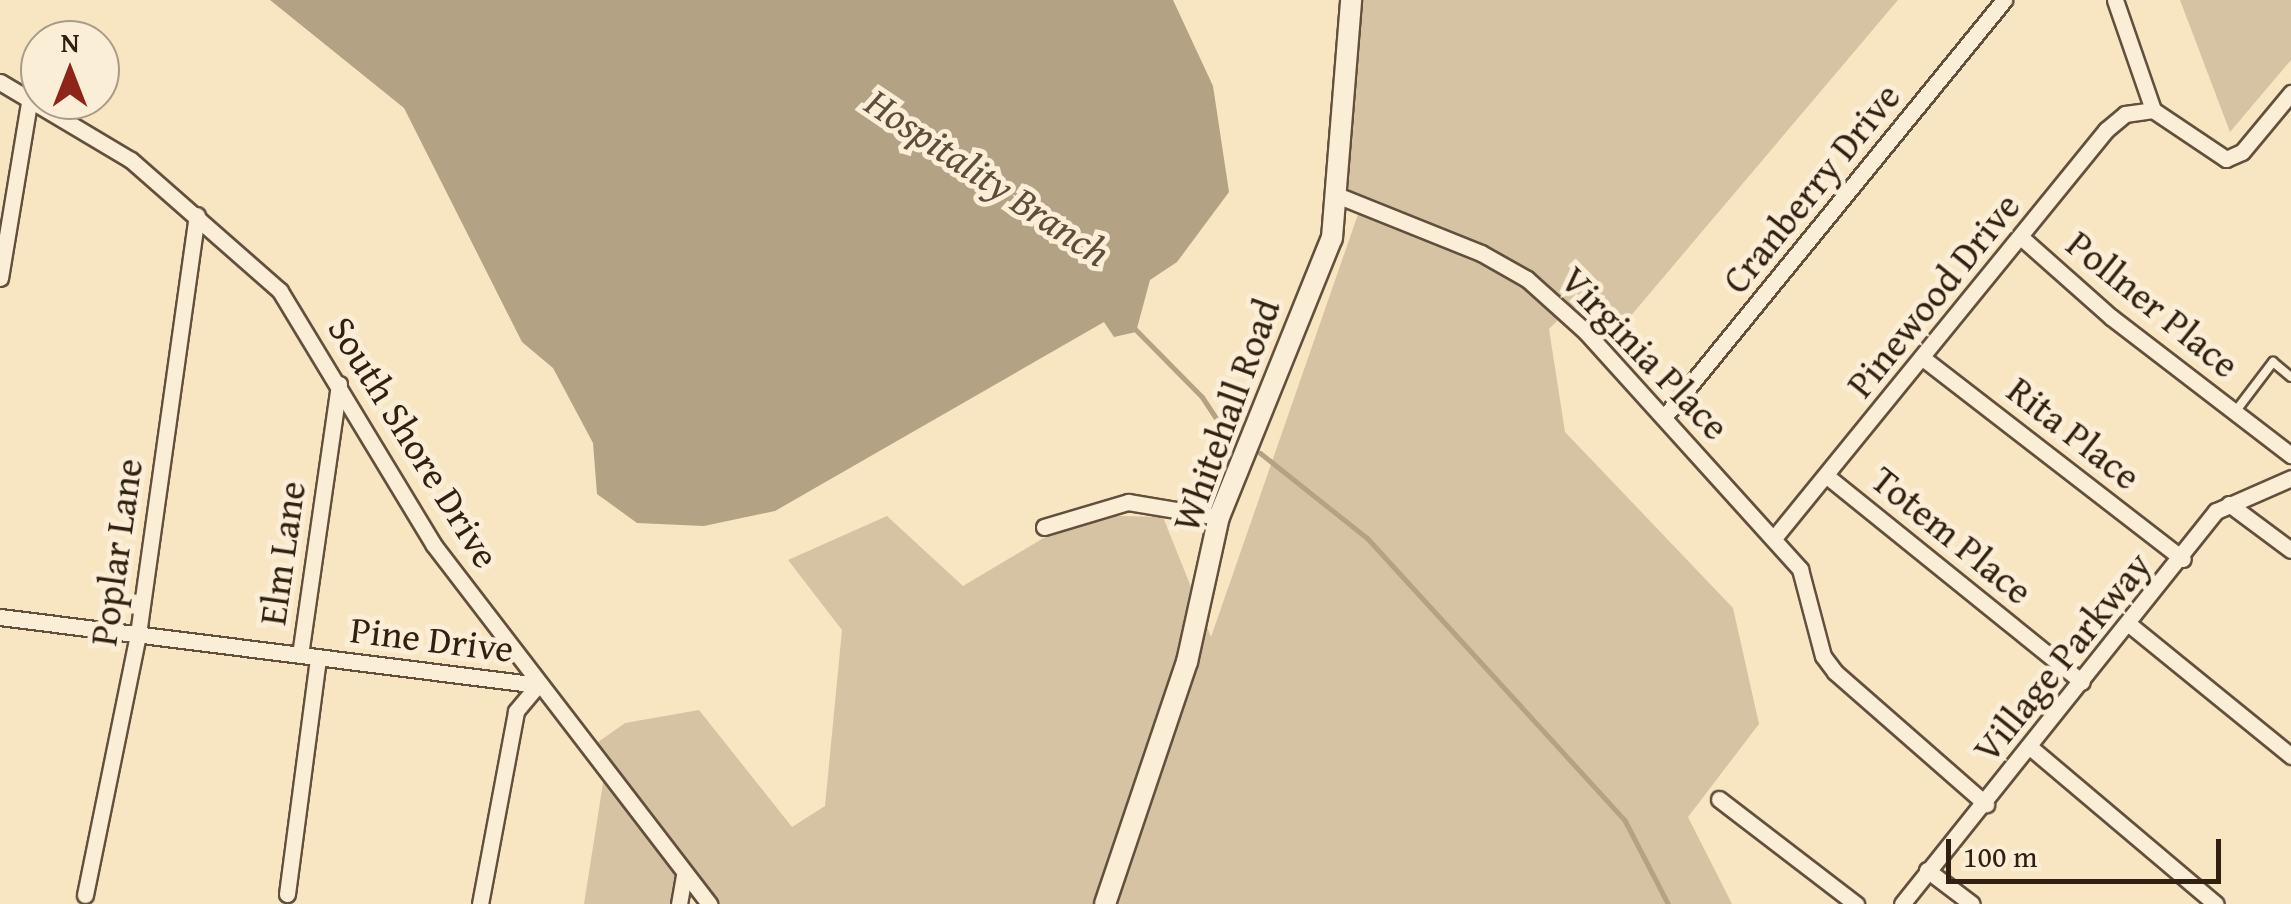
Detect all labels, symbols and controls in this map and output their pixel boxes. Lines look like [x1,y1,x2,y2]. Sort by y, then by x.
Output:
north arrow [20,20,120,120]
text: N [61,21,79,62]
street label: Cranberry Drive [1713,74,1909,302]
water label: Hospitality Branch [857,78,1119,276]
street label: Pinewood Drive [1837,184,2029,406]
street label: Pollner Place [2058,221,2248,387]
street label: Virginia Place [1551,257,1739,449]
street label: Whitehall Road [1163,293,1289,537]
street label: South Shore Drive [319,308,509,576]
street label: Rita Place [1998,367,2150,499]
street label: Poplar Lane [80,455,152,649]
street label: Totem Place [1862,456,2042,614]
street label: Elm Lane [249,478,315,628]
street label: Village Parkway [1964,543,2160,771]
street label: Pine Drive [348,606,516,672]
scale bar [1951,819,2226,881]
text: 100 m [1963,834,2037,878]

